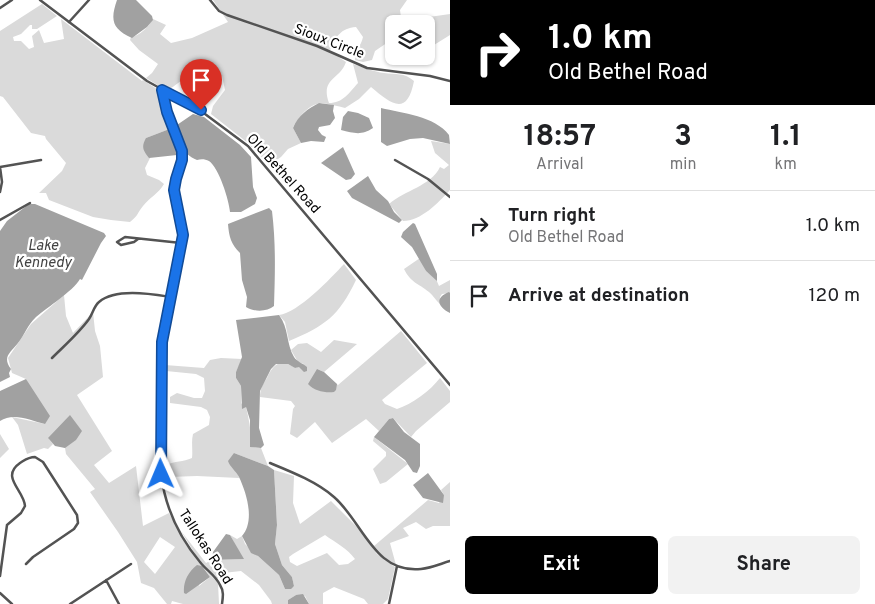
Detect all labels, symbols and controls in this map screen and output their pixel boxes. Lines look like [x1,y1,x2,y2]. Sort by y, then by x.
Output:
map controls [385,15,435,65]
button: layers [385,15,435,65]
text: 1.0 km [548,17,653,61]
icon: right [465,20,530,85]
street label: Sioux Circle [291,21,367,63]
pin [180,59,222,110]
text: Old Bethel Road [548,60,708,87]
icon: arrive [187,66,215,94]
text: 18:57 [524,119,596,156]
text: 3 [674,119,692,156]
text: 1.1 [770,119,801,156]
street label: Old Bethel Road [243,130,323,218]
text: Arrival [536,155,584,175]
text: min [670,155,696,175]
text: km [775,155,797,175]
text: Turn right [508,204,596,228]
icon: right [465,212,493,240]
text: 1.0 km [806,214,860,238]
text: Old Bethel Road [508,228,624,248]
water label: Lake Kennedy [14,237,73,273]
icon: arrive [465,282,493,310]
text: Arrive at destination [508,284,689,308]
text: 120 m [809,284,860,308]
position arrow [134,447,186,499]
street label: Tallokas Road [174,506,236,588]
button: Exit [465,536,658,594]
button: Share [668,536,860,594]

